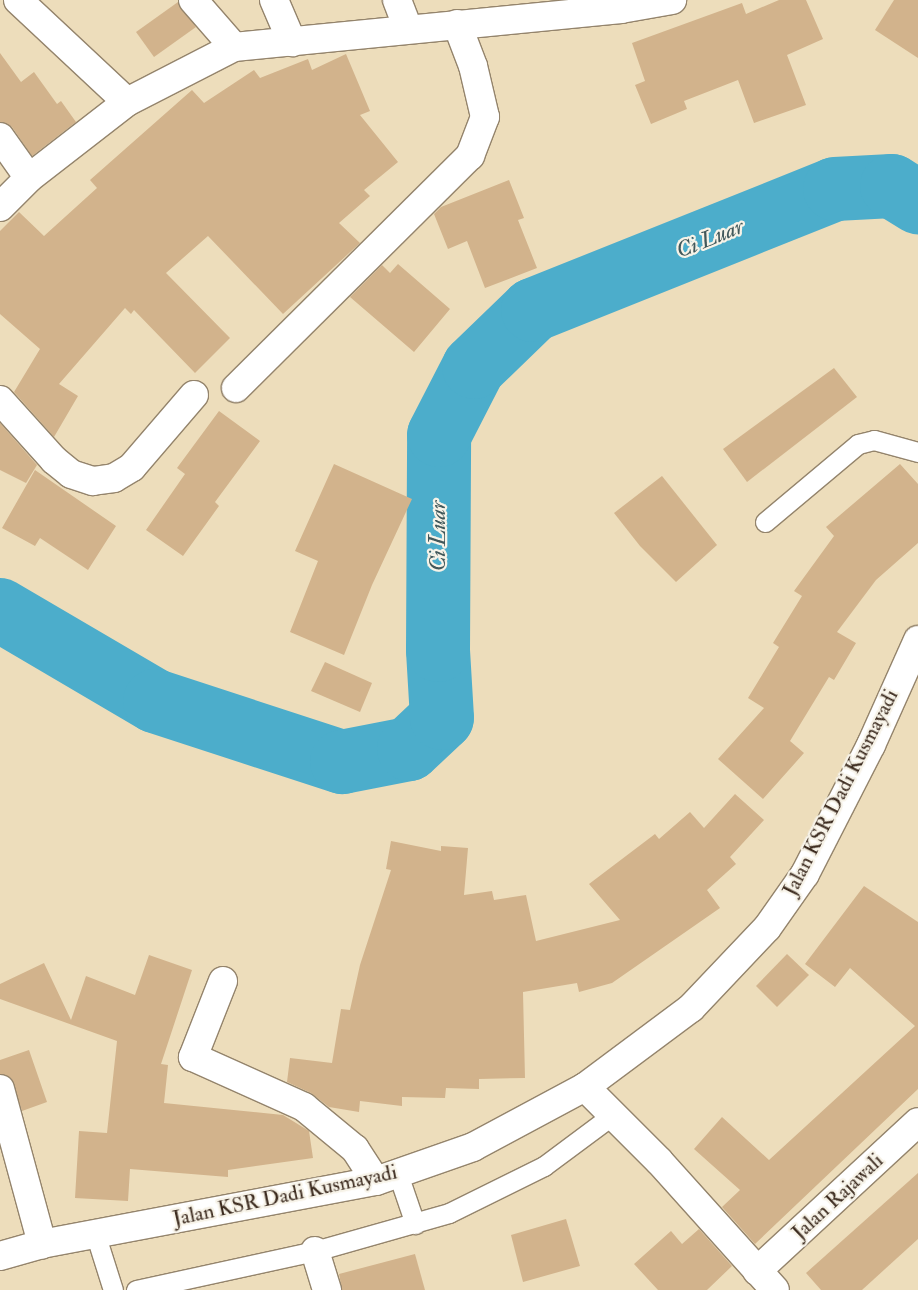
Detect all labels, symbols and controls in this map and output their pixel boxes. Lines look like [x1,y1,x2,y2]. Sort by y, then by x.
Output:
water label: Ci Luar [672,214,748,264]
water label: Ci Luar [426,501,452,571]
street label: Jalan KSR Dadi Kusmayadi [778,685,904,901]
street label: Jalan Rajawali [787,1148,889,1246]
street label: Jalan KSR Dadi Kusmayadi [171,1160,399,1232]

